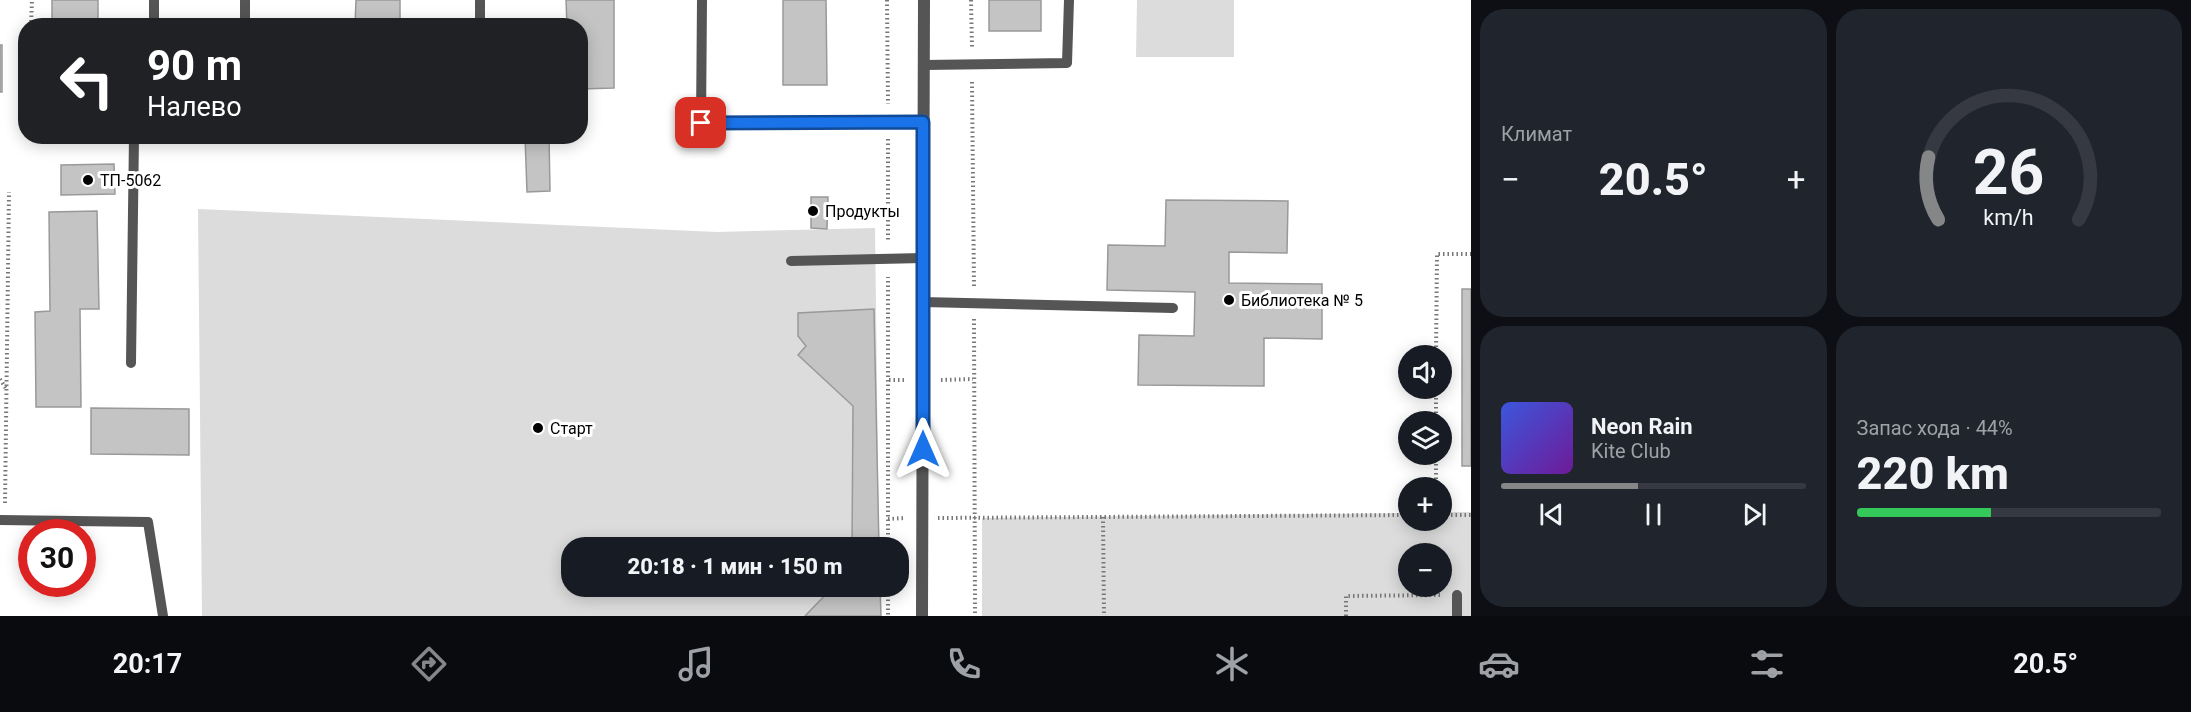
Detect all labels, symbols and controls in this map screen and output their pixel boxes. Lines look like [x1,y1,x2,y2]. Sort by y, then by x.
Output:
text: 90 m [147,41,242,90]
icon: left [48,42,126,120]
text: Налево [147,91,242,123]
pin [675,97,726,148]
icon: arrive [684,106,717,139]
text: Климат [1501,122,1572,146]
text: 26 [1973,136,2045,209]
text: 20.5° [1599,153,1708,206]
text: − [1501,160,1520,199]
text: + [1787,160,1805,199]
place label: ТП-5062 [100,171,161,190]
marker: ТП-5062 [81,173,95,187]
place label: Продукты [825,202,900,221]
marker: Продукты [806,204,820,218]
text: km/h [1984,205,2034,230]
place label: Библиотека № 5 [1241,291,1363,310]
marker: Библиотека № 5 [1222,293,1236,307]
map controls [1398,345,1452,597]
button: sound [1398,345,1452,399]
button: layers [1398,411,1452,465]
text: Neon Rain [1591,414,1693,439]
text: Запас хода · 44% [1857,416,2013,440]
position arrow [891,417,955,481]
place label: Старт [550,419,593,438]
marker: Старт [531,421,545,435]
text: Kite Club [1591,439,1671,463]
text: 220 km [1857,447,2009,500]
button: + [1398,477,1452,531]
icon: previous [1535,498,1568,531]
icon: pause [1637,498,1670,531]
icon: next [1738,498,1771,531]
speed limit sign: 30 [18,519,96,597]
button: − [1398,543,1452,597]
text: 20:18 · 1 мин · 150 m [627,554,843,579]
icon: directions [408,643,450,685]
icon: music [675,643,717,685]
icon: phone [943,643,985,685]
icon: climate [1211,643,1253,685]
icon: car [1478,643,1520,685]
icon: filters [1746,643,1788,685]
text: 20:17 [113,648,182,680]
text: 20.5° [2013,648,2078,680]

